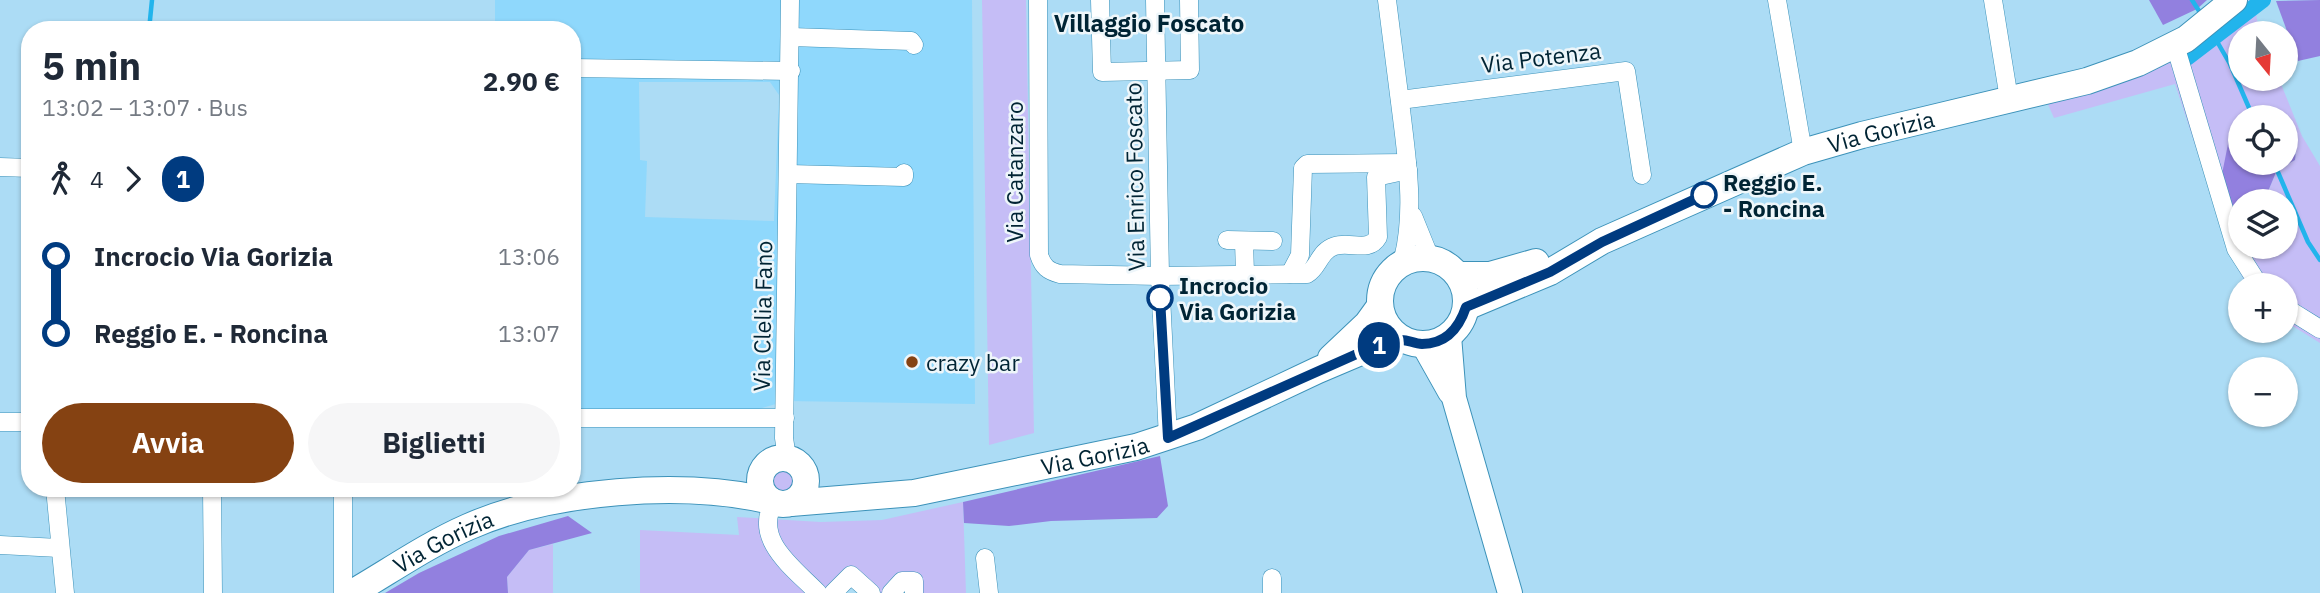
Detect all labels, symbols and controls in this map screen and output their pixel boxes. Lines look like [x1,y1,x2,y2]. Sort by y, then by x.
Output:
district label: Villaggio Foscato [1054,7,1244,39]
north arrow [2228,21,2298,91]
map controls [2228,21,2298,427]
street label: Via Potenza [1479,35,1603,79]
text: 5 min [42,41,141,90]
text: 2.90 € [483,64,560,98]
street label: Via Enrico Foscato [1117,82,1151,272]
text: 13:02 – 13:07 · Bus [42,92,248,122]
street label: Via Catanzaro [999,101,1029,243]
street label: Via Gorizia [1824,103,1937,159]
button: locate [2228,105,2298,175]
icon: walk [42,160,80,198]
icon: forward [114,160,152,198]
text: 1 [176,163,190,195]
text: 4 [90,164,104,194]
place label: Reggio E. - Roncina [1723,167,1825,223]
marker: Reggio E. - Roncina [1691,182,1717,208]
button: layers [2228,189,2298,259]
text: Incrocio Via Gorizia [94,239,333,273]
street label: Via Clelia Fano [746,240,778,392]
text: 13:06 [498,241,560,271]
place label: Incrocio Via Gorizia [1179,270,1296,326]
button: + [2228,273,2298,343]
marker: Incrocio Via Gorizia [1147,285,1173,311]
text: Reggio E. - Roncina [94,316,328,350]
text: 13:07 [498,318,560,348]
line badge: 1 [1356,322,1402,368]
text: 1 [1372,329,1386,361]
place label: crazy bar [926,347,1020,377]
marker: crazy bar [904,354,920,370]
button: − [2228,357,2298,427]
button: Avvia [42,403,294,483]
button: Biglietti [308,403,560,483]
street label: Via Gorizia [1038,429,1153,481]
street label: Via Gorizia [387,503,497,580]

